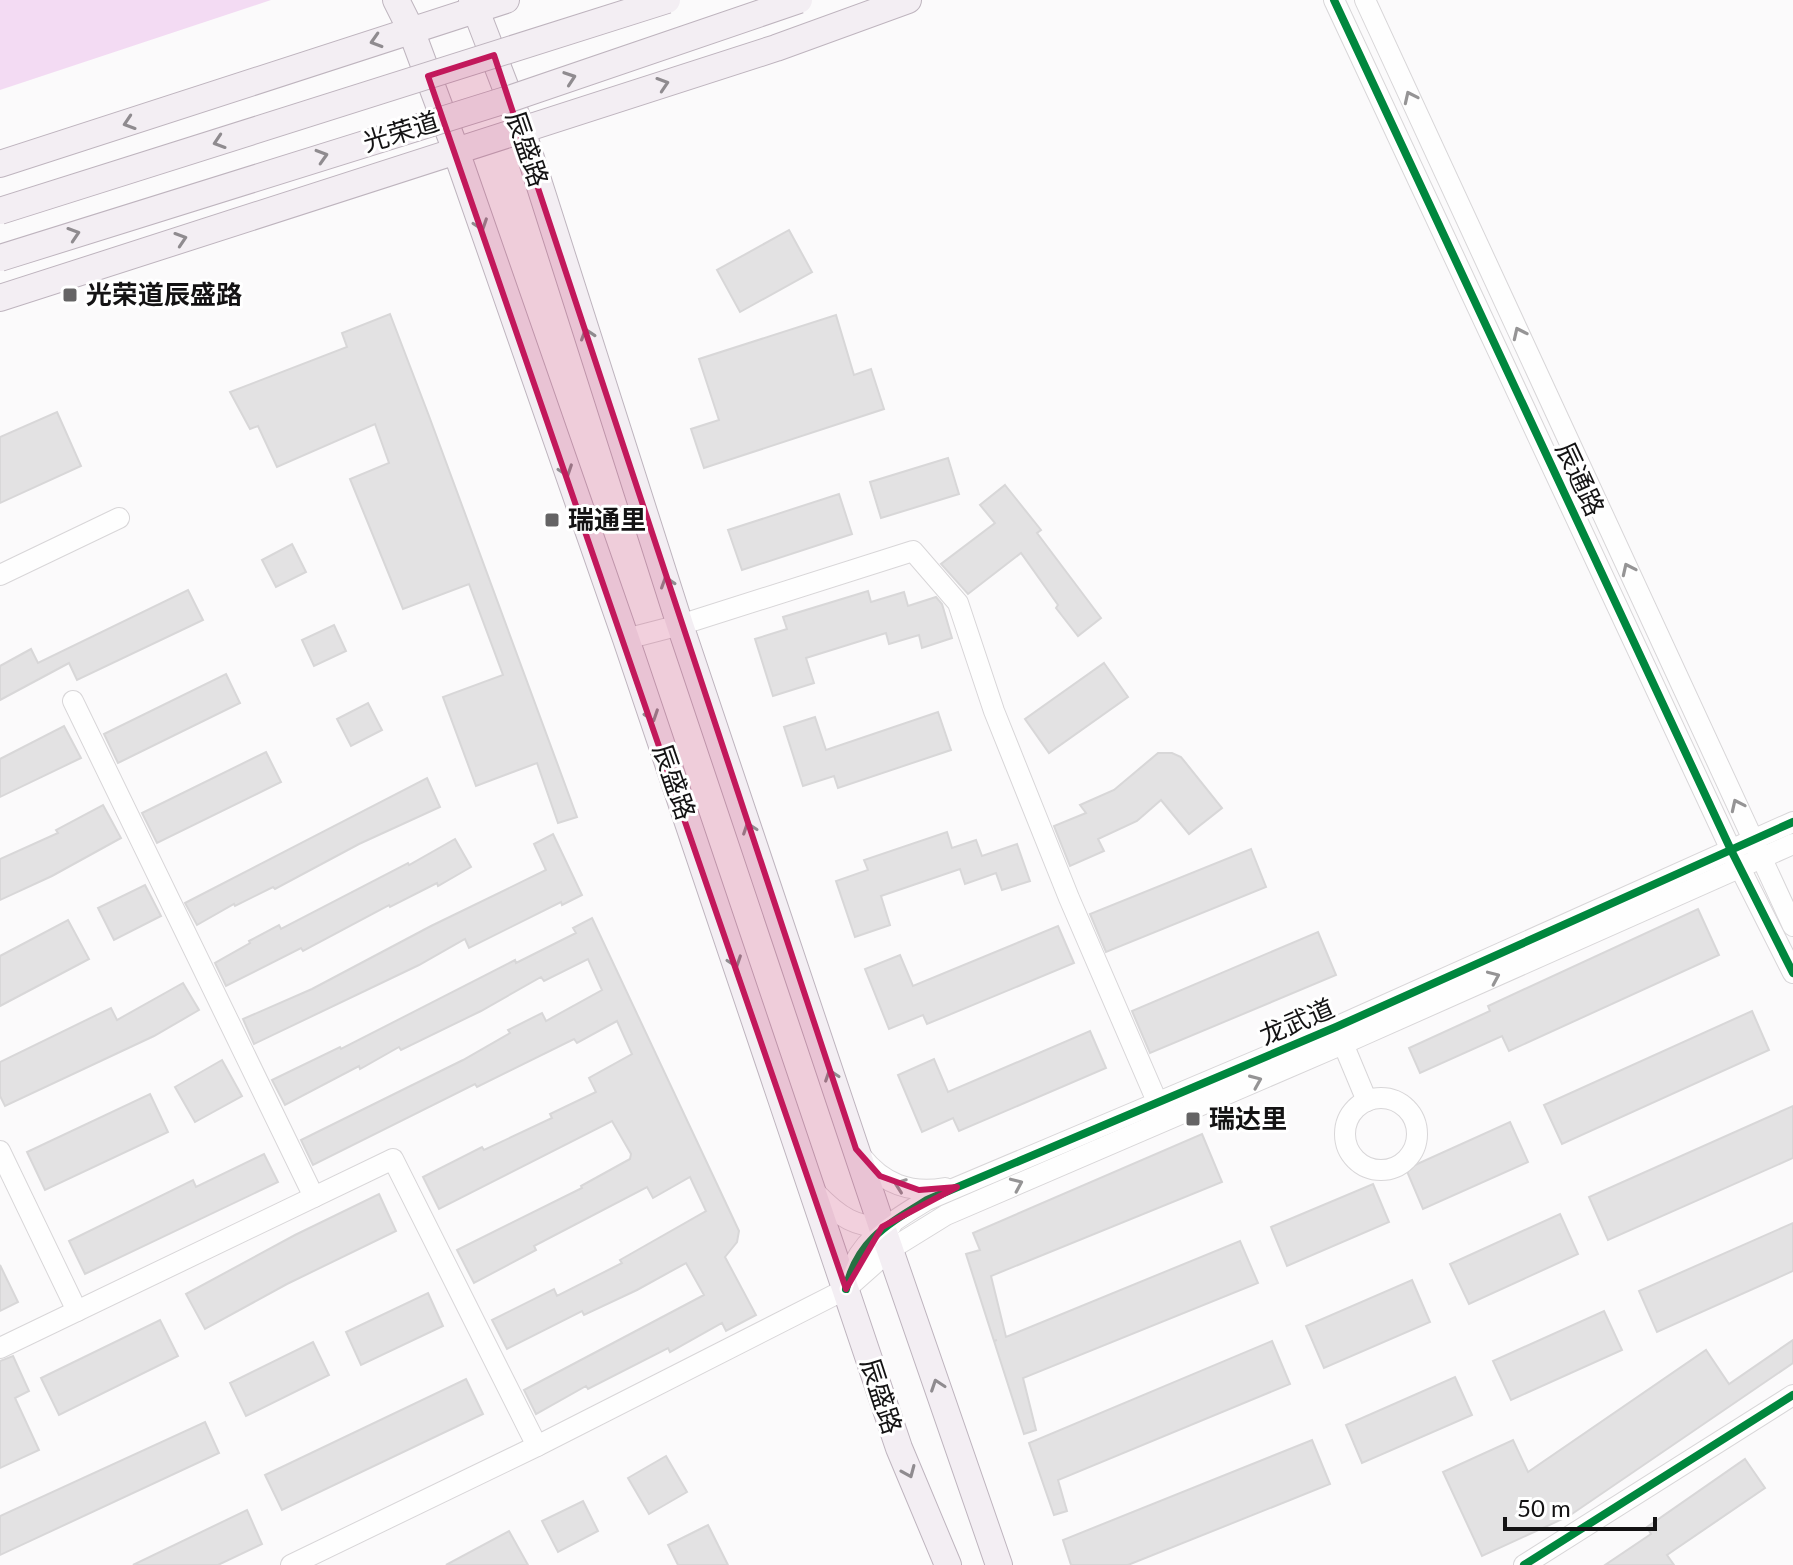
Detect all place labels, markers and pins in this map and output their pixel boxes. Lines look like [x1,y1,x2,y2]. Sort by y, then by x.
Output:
place label: 光荣道辰盛路 [86,278,242,310]
marker: 光荣道辰盛路 [61,286,79,304]
place label: 瑞通里 [568,503,646,535]
marker: 瑞通里 [543,511,561,529]
place label: 瑞达里 [1209,1102,1287,1134]
marker: 瑞达里 [1184,1110,1202,1128]

